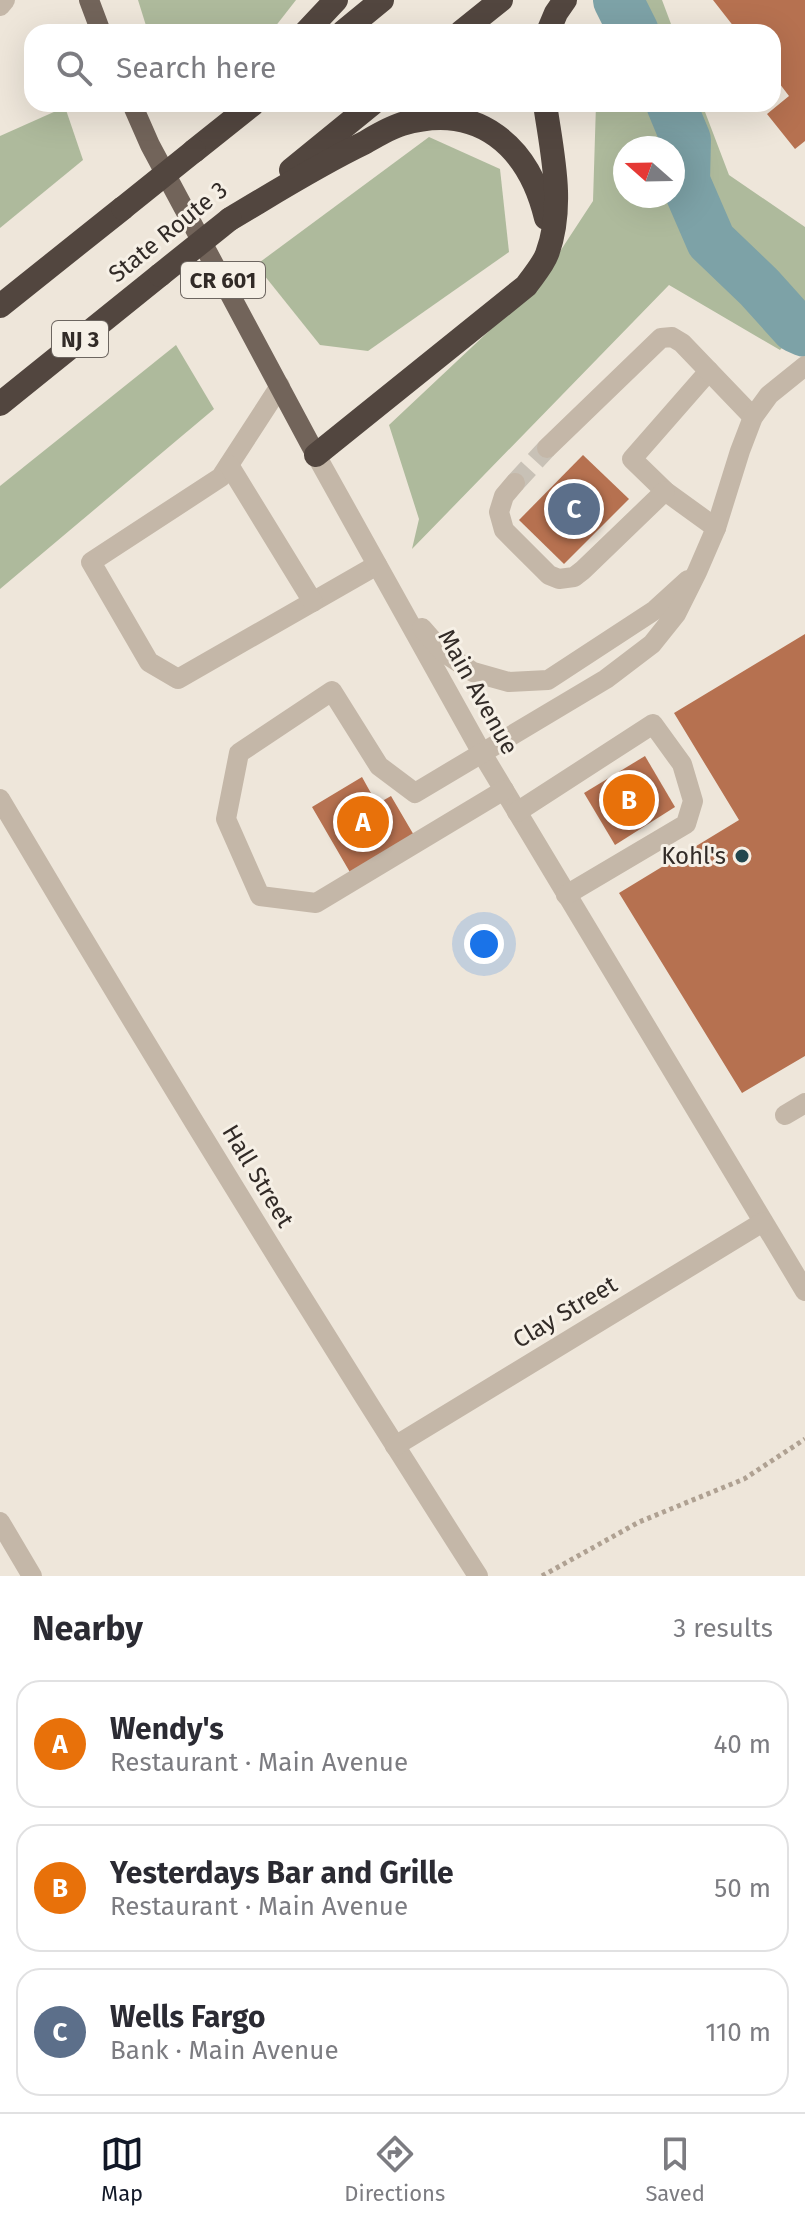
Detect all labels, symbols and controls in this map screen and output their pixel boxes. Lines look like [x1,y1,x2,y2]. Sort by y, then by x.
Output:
search box [24,24,781,112]
icon: search [52,46,96,90]
text: Search here [116,50,276,86]
north arrow [613,136,685,208]
street label: State Route 3 [103,176,233,288]
road number: CR 601 [181,262,265,298]
road number: NJ 3 [52,321,108,357]
pin: C [548,479,600,539]
street label: Main Avenue [432,625,524,759]
pin: B [603,770,655,830]
pin: A [337,792,389,852]
place label: Kohl's [661,842,726,870]
marker: Kohl's [733,847,751,865]
your location [464,924,504,964]
street label: Hall Street [216,1120,300,1233]
street label: Clay Street [508,1270,622,1354]
text: Nearby [32,1608,143,1649]
text: 3 results [673,1613,773,1644]
text: Wendy's [110,1711,224,1747]
text: A [52,1729,68,1760]
text: 40 m [713,1729,771,1760]
text: Restaurant · Main Avenue [110,1747,408,1778]
text: Yesterdays Bar and Grille [110,1855,454,1891]
text: B [52,1873,68,1904]
text: 50 m [714,1873,771,1904]
text: Restaurant · Main Avenue [110,1891,408,1922]
text: Wells Fargo [110,1999,265,2035]
text: C [53,2017,67,2048]
text: 110 m [705,2017,771,2048]
text: Bank · Main Avenue [110,2035,339,2066]
tab: Map [100,2132,144,2207]
tab: Directions [344,2132,445,2207]
tab: Saved [645,2132,705,2207]

